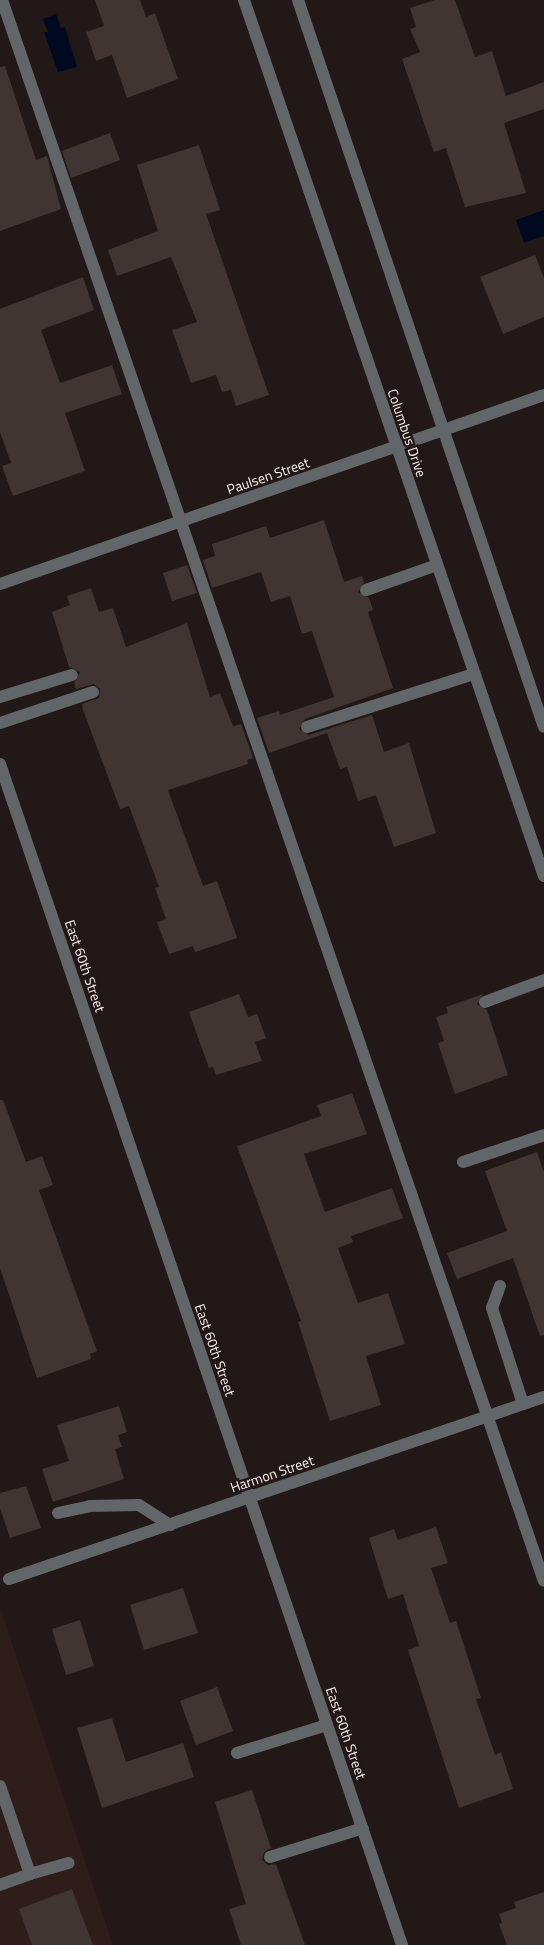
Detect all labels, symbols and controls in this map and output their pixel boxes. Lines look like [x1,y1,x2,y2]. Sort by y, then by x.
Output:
street label: Columbus Drive [384,387,430,479]
street label: Paulsen Street [225,454,311,498]
street label: East 60th Street [61,918,109,1014]
street label: East 60th Street [191,1302,239,1398]
street label: Harmon Street [228,1452,316,1496]
street label: East 60th Street [322,1685,370,1781]

